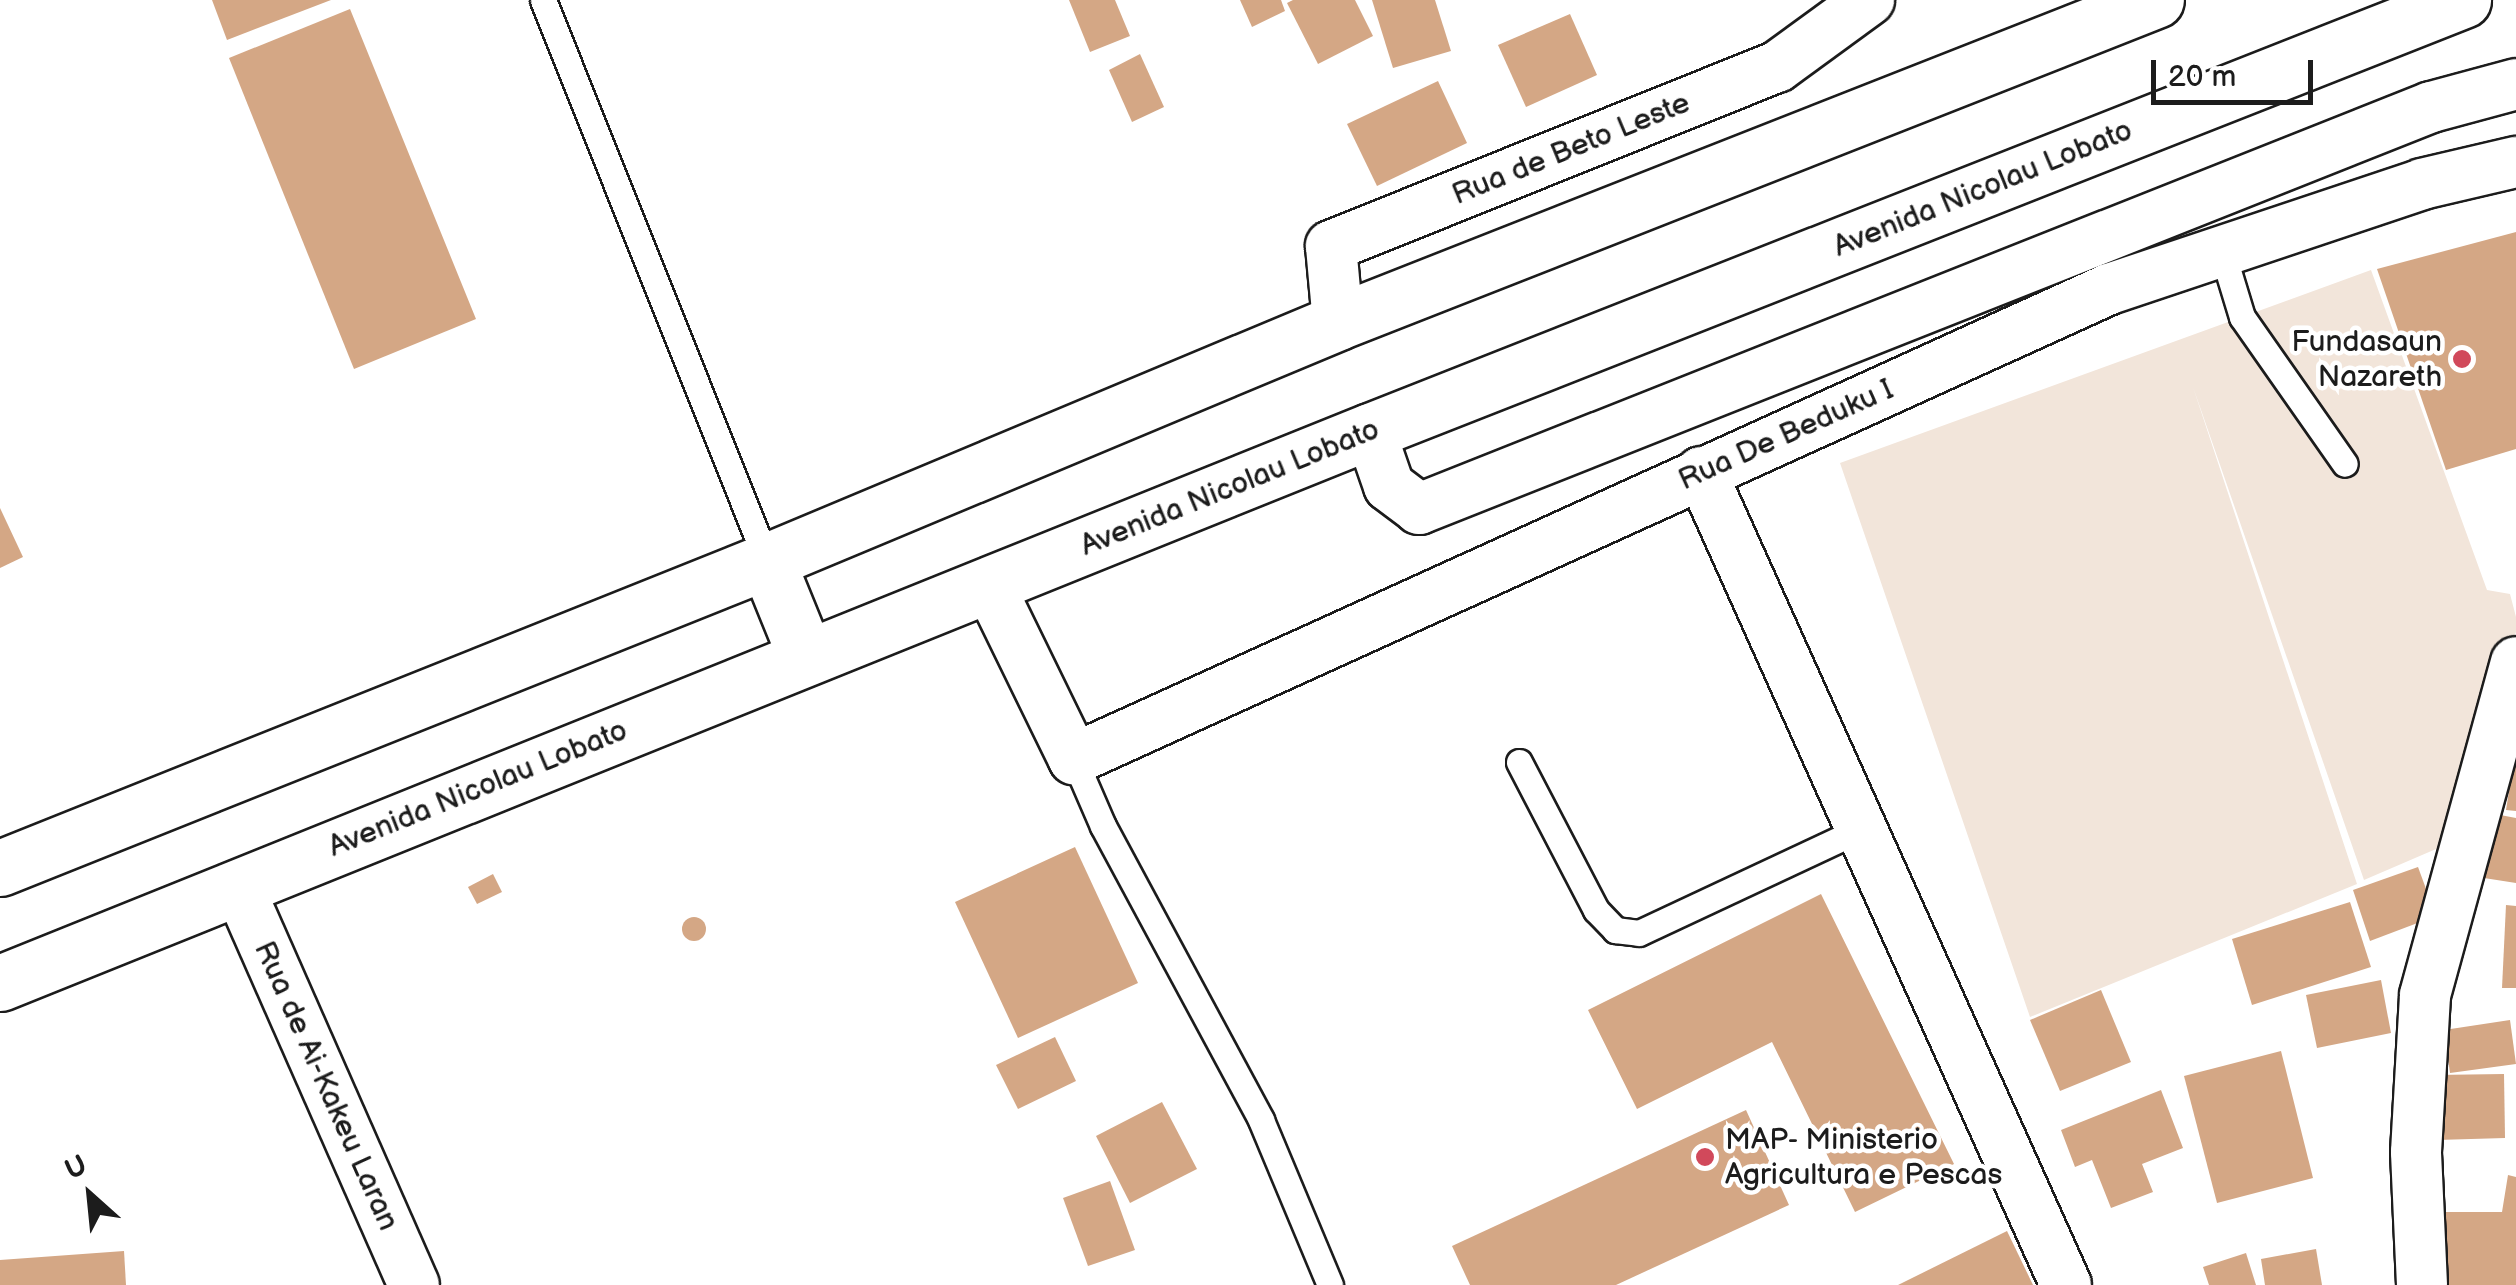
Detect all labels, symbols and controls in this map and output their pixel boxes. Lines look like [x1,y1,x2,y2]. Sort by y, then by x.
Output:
scale bar [2156,40,2318,102]
text: 20 m [2168,59,2236,95]
street label: Rua de Beto Leste [1447,85,1695,213]
street label: Avenida Nicolau Lobato [1828,113,2138,265]
place label: Fundasaun Nazareth [2291,324,2442,394]
marker: Fundasaun Nazareth [2451,348,2473,370]
street label: Rua De Beduku I [1673,372,1899,498]
street label: Avenida Nicolau Lobato [1075,412,1385,564]
street label: Avenida Nicolau Lobato [323,713,633,865]
street label: Rua de Ai-Kakeu Laran [246,936,406,1236]
place label: MAP- Ministerio Agricultura e Pescas [1725,1122,2002,1192]
north arrow [40,1145,140,1245]
marker: MAP- Ministerio Agricultura e Pescas [1694,1146,1716,1168]
text: U [60,1149,93,1187]

